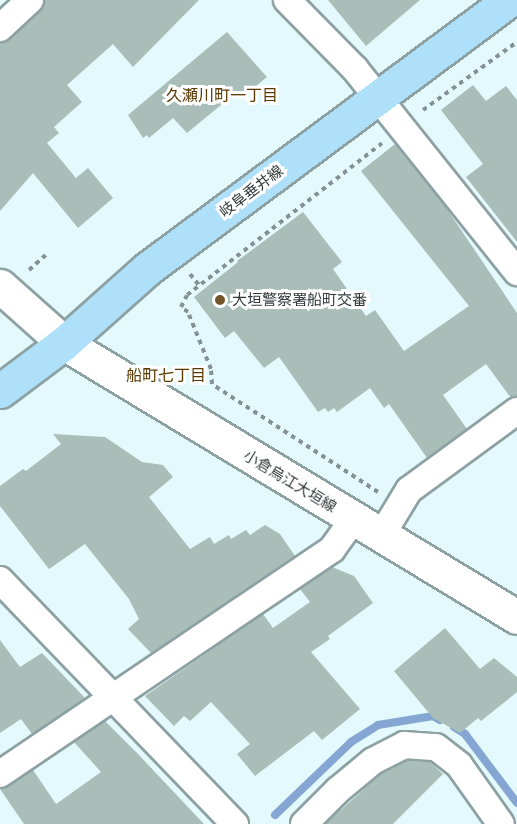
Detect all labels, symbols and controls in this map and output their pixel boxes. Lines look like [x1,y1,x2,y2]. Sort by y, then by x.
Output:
district label: 久瀬川町一丁目 [166,85,278,105]
street label: 岐阜垂井線 [216,161,286,221]
place label: 大垣警察署船町交番 [232,291,367,309]
marker: 大垣警察署船町交番 [213,293,227,307]
district label: 船町七丁目 [126,365,206,385]
street label: 小倉烏江大垣線 [240,446,340,516]

